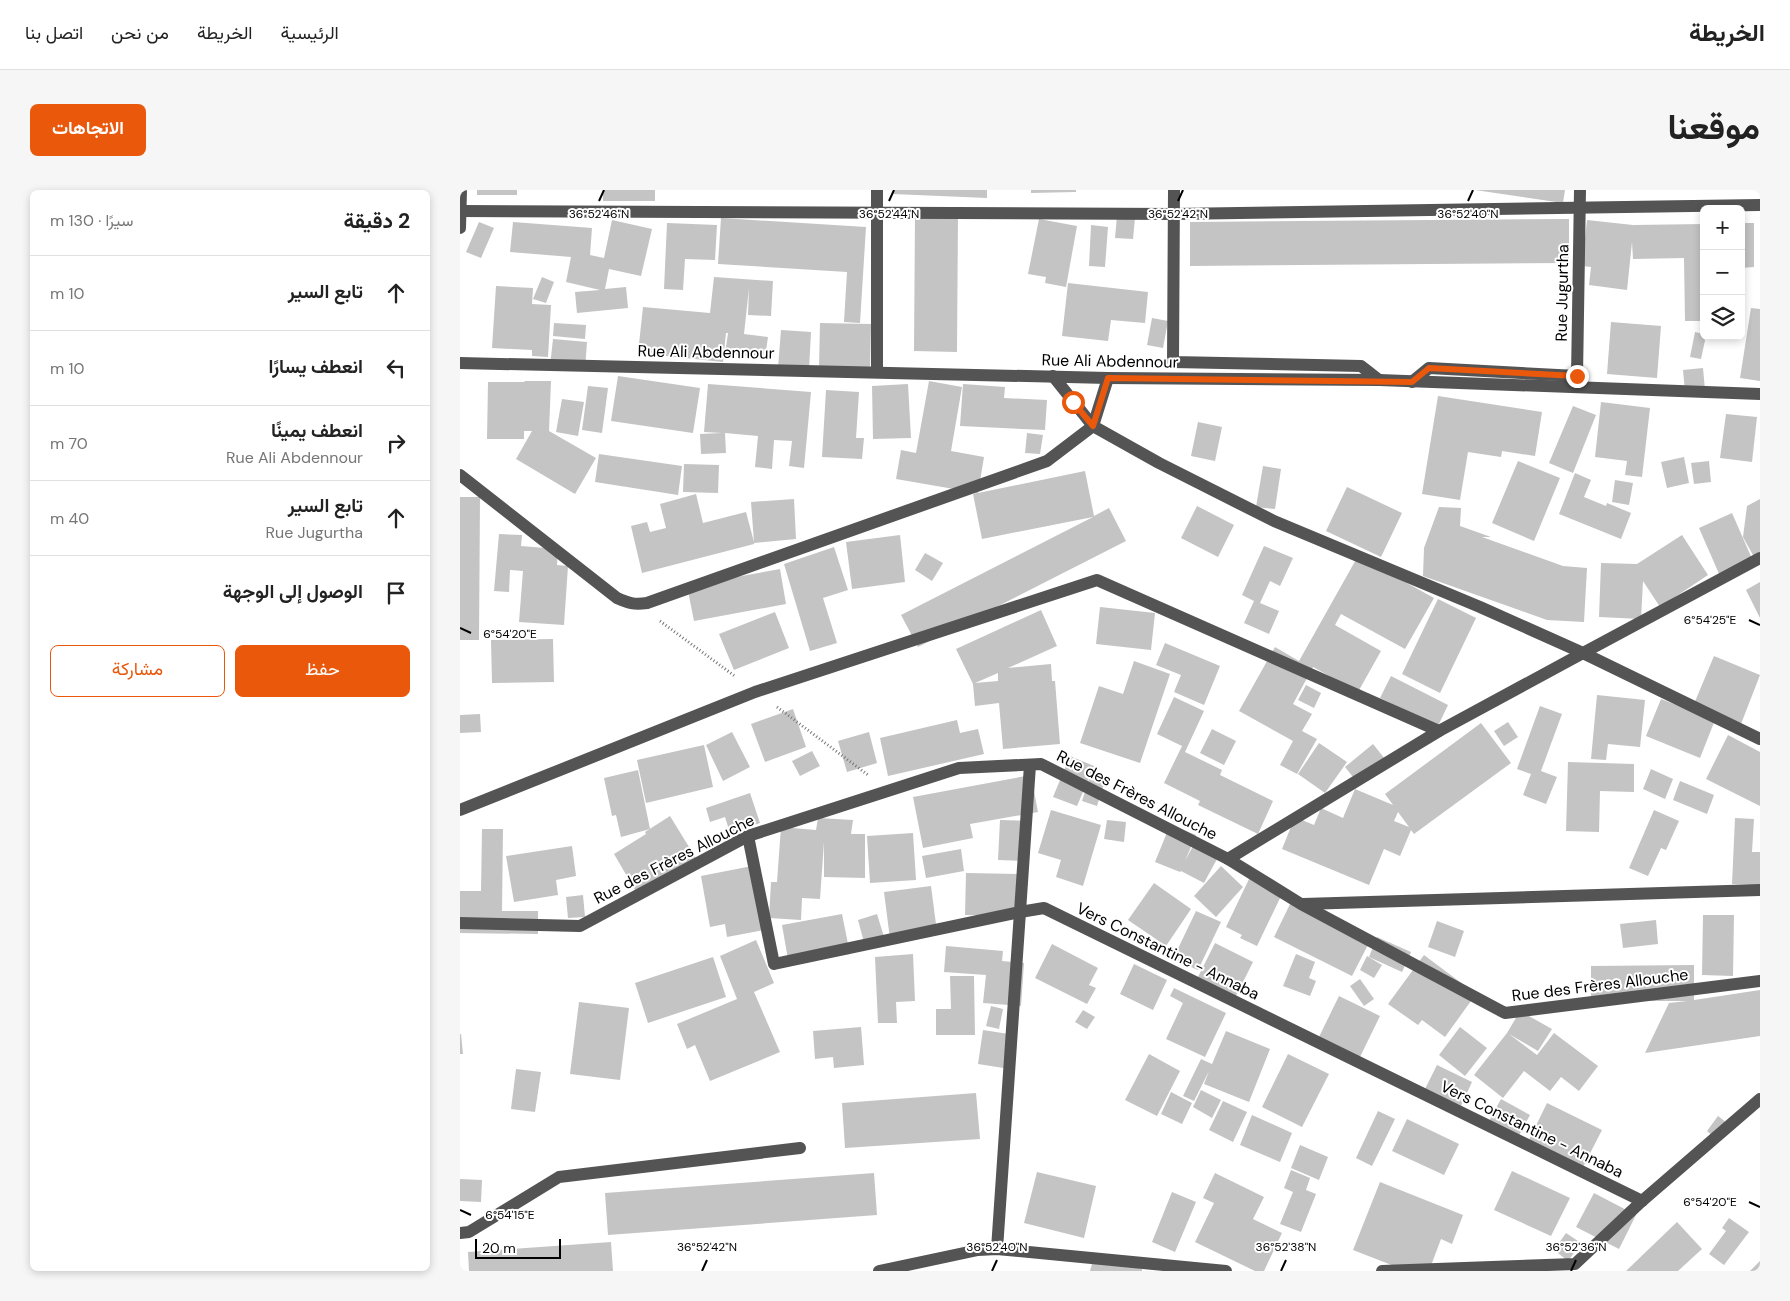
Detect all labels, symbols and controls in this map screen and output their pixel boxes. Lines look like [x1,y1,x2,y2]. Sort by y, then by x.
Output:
text: الخريطة [1689,17,1765,48]
text: اتصل بنا [25,21,83,45]
text: من نحن [111,21,169,45]
text: الخريطة [197,21,253,45]
text: الرئيسية [281,21,339,45]
button: الاتجاهات [30,104,146,156]
text: موقعنا [1667,104,1760,150]
map controls [1700,205,1745,340]
button: + [1700,205,1745,250]
text: 36°52'46"N [569,206,629,222]
text: 36°52'44"N [859,206,919,222]
text: 36°52'42"N [1148,206,1208,222]
text: 36°52'40"N [1437,206,1499,222]
text: 2 دقيقة [343,207,410,235]
text: سيرًا · 130 m [50,210,133,231]
street label: Rue Jugurtha [1551,244,1573,342]
button: − [1700,250,1745,295]
text: تابع السير [288,279,363,304]
icon: ahead [382,279,410,307]
text: 10 m [50,283,84,304]
button: layers [1700,295,1745,340]
street label: Rue Ali Abdennour [637,340,775,364]
street label: Rue Ali Abdennour [1041,349,1179,373]
text: انعطف يسارًا [269,354,363,379]
icon: left [382,354,410,382]
text: 10 m [50,358,84,379]
route end [1566,365,1589,388]
route start [1062,391,1085,414]
text: انعطف يمينًا [271,418,363,443]
icon: right [382,429,410,457]
text: 70 m [50,433,88,454]
text: Rue Ali Abdennour [226,447,363,468]
text: تابع السير [288,493,363,518]
icon: ahead [382,504,410,532]
text: 40 m [50,508,89,529]
text: Rue Jugurtha [266,522,363,543]
text: الوصول إلى الوجهة [223,579,363,604]
icon: arrive [382,579,410,607]
text: 6°54'25"E [1684,612,1736,628]
text: 6°54'20"E [483,626,537,642]
button: مشاركة [50,645,225,697]
button: حفظ [235,645,410,697]
street label: Rue des Frères Allouche [1053,745,1221,845]
street label: Rue des Frères Allouche [590,809,758,909]
street label: Vers Constantine - Annaba [1073,898,1263,1004]
street label: Rue des Frères Allouche [1511,964,1689,1006]
street label: Vers Constantine - Annaba [1437,1076,1627,1182]
text: 6°54'20"E [1683,1194,1737,1210]
text: 6°54'15"E [485,1207,535,1223]
scale bar [475,1236,561,1259]
text: 20 m [482,1239,516,1257]
text: 36°52'42"N [677,1239,737,1255]
text: 36°52'40"N [966,1239,1028,1255]
text: 36°52'38"N [1256,1239,1316,1255]
text: 36°52'36"N [1545,1239,1607,1255]

